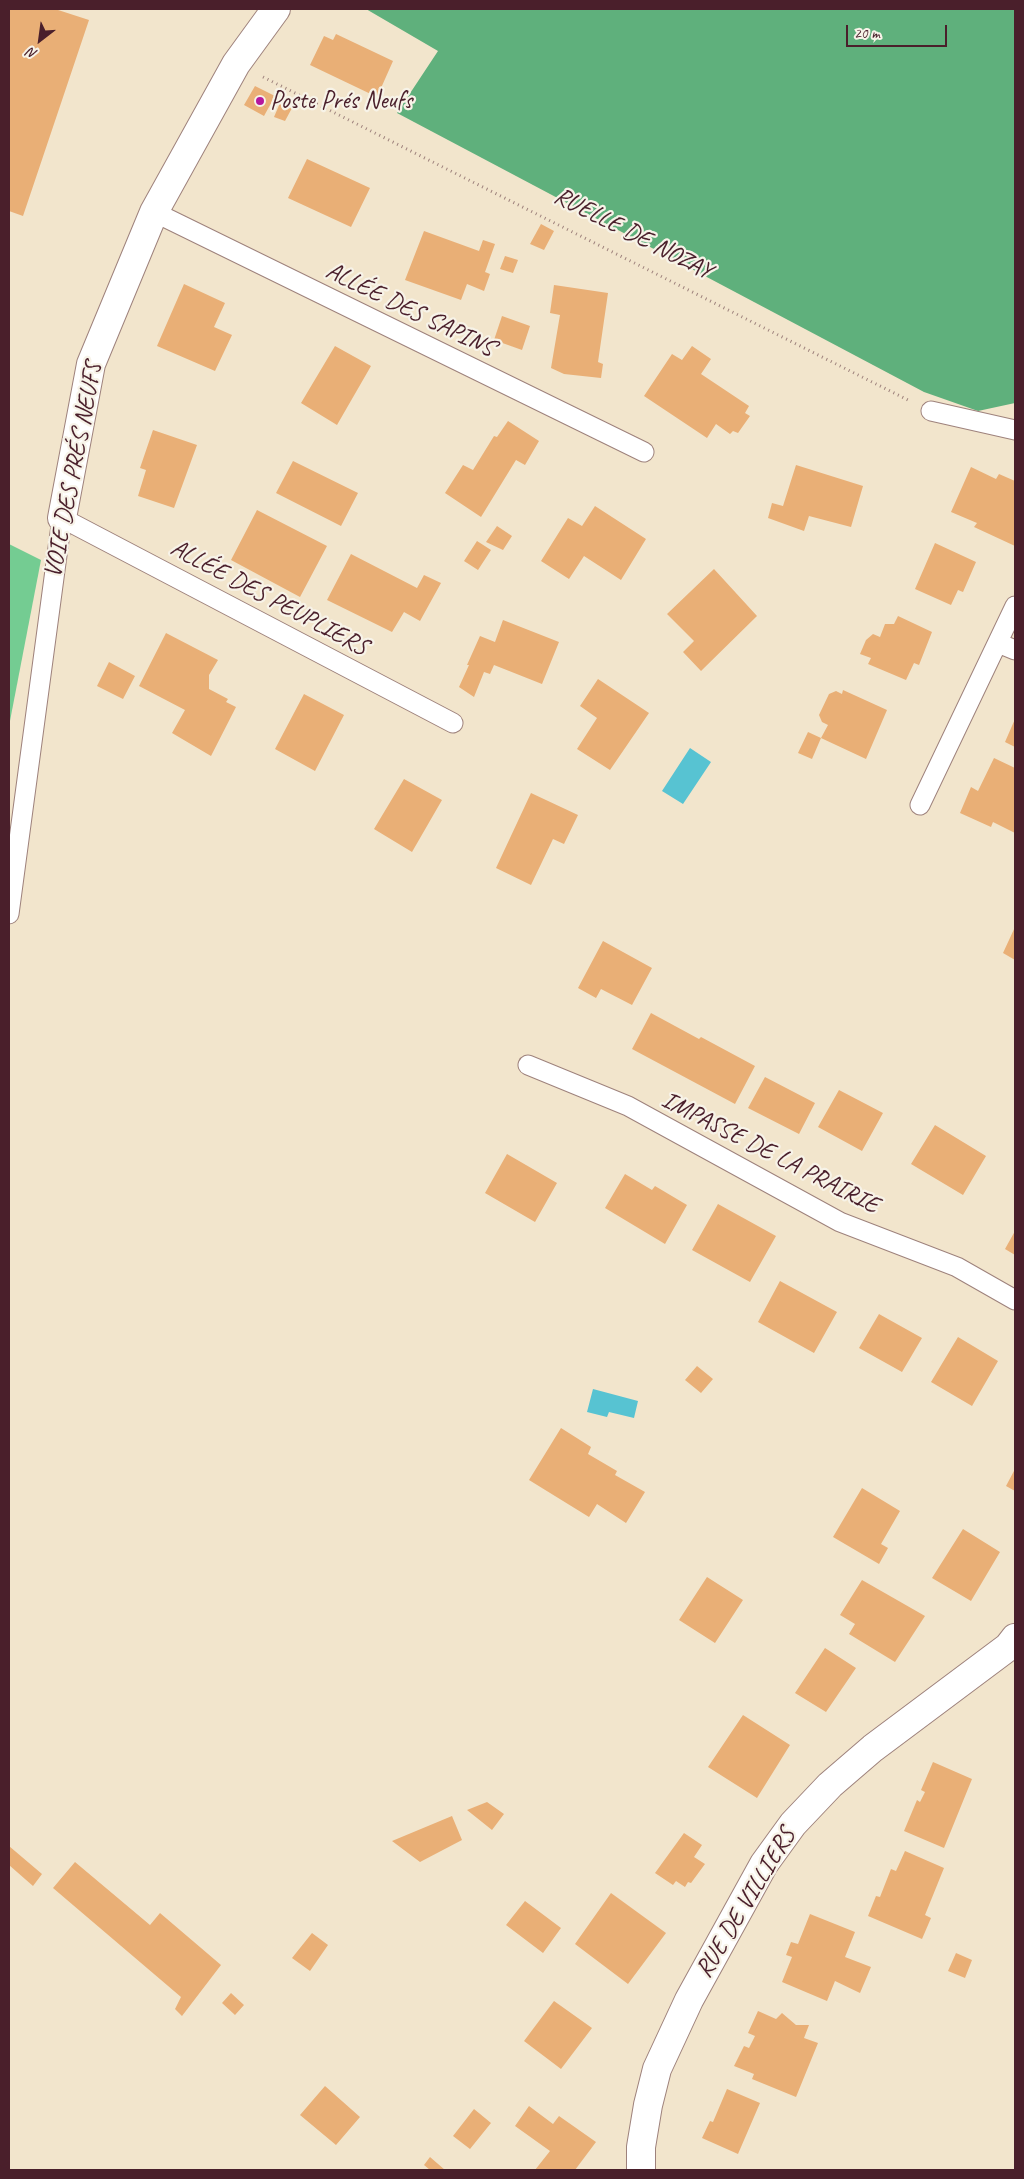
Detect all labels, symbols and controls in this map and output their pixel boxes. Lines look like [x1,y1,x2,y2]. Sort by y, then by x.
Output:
north arrow [15,15,65,65]
scale bar [849,15,950,47]
text: 20 m [854,24,880,43]
text: N [24,44,40,63]
place label: Poste Prés Neufs [270,86,412,116]
marker: Poste Prés Neufs [254,95,266,107]
street label: RUELLE DE NOZAY [549,181,717,287]
street label: ALLÉE DES SAPINS [321,256,499,364]
street label: VOIE DES PRÉS NEUFS [38,360,110,580]
street label: ALLÉE DES PEUPLIERS [165,533,373,663]
street label: IMPASSE DE LA PRAIRIE [656,1085,884,1221]
street label: RUE DE VILLIERS [690,1823,802,1983]

